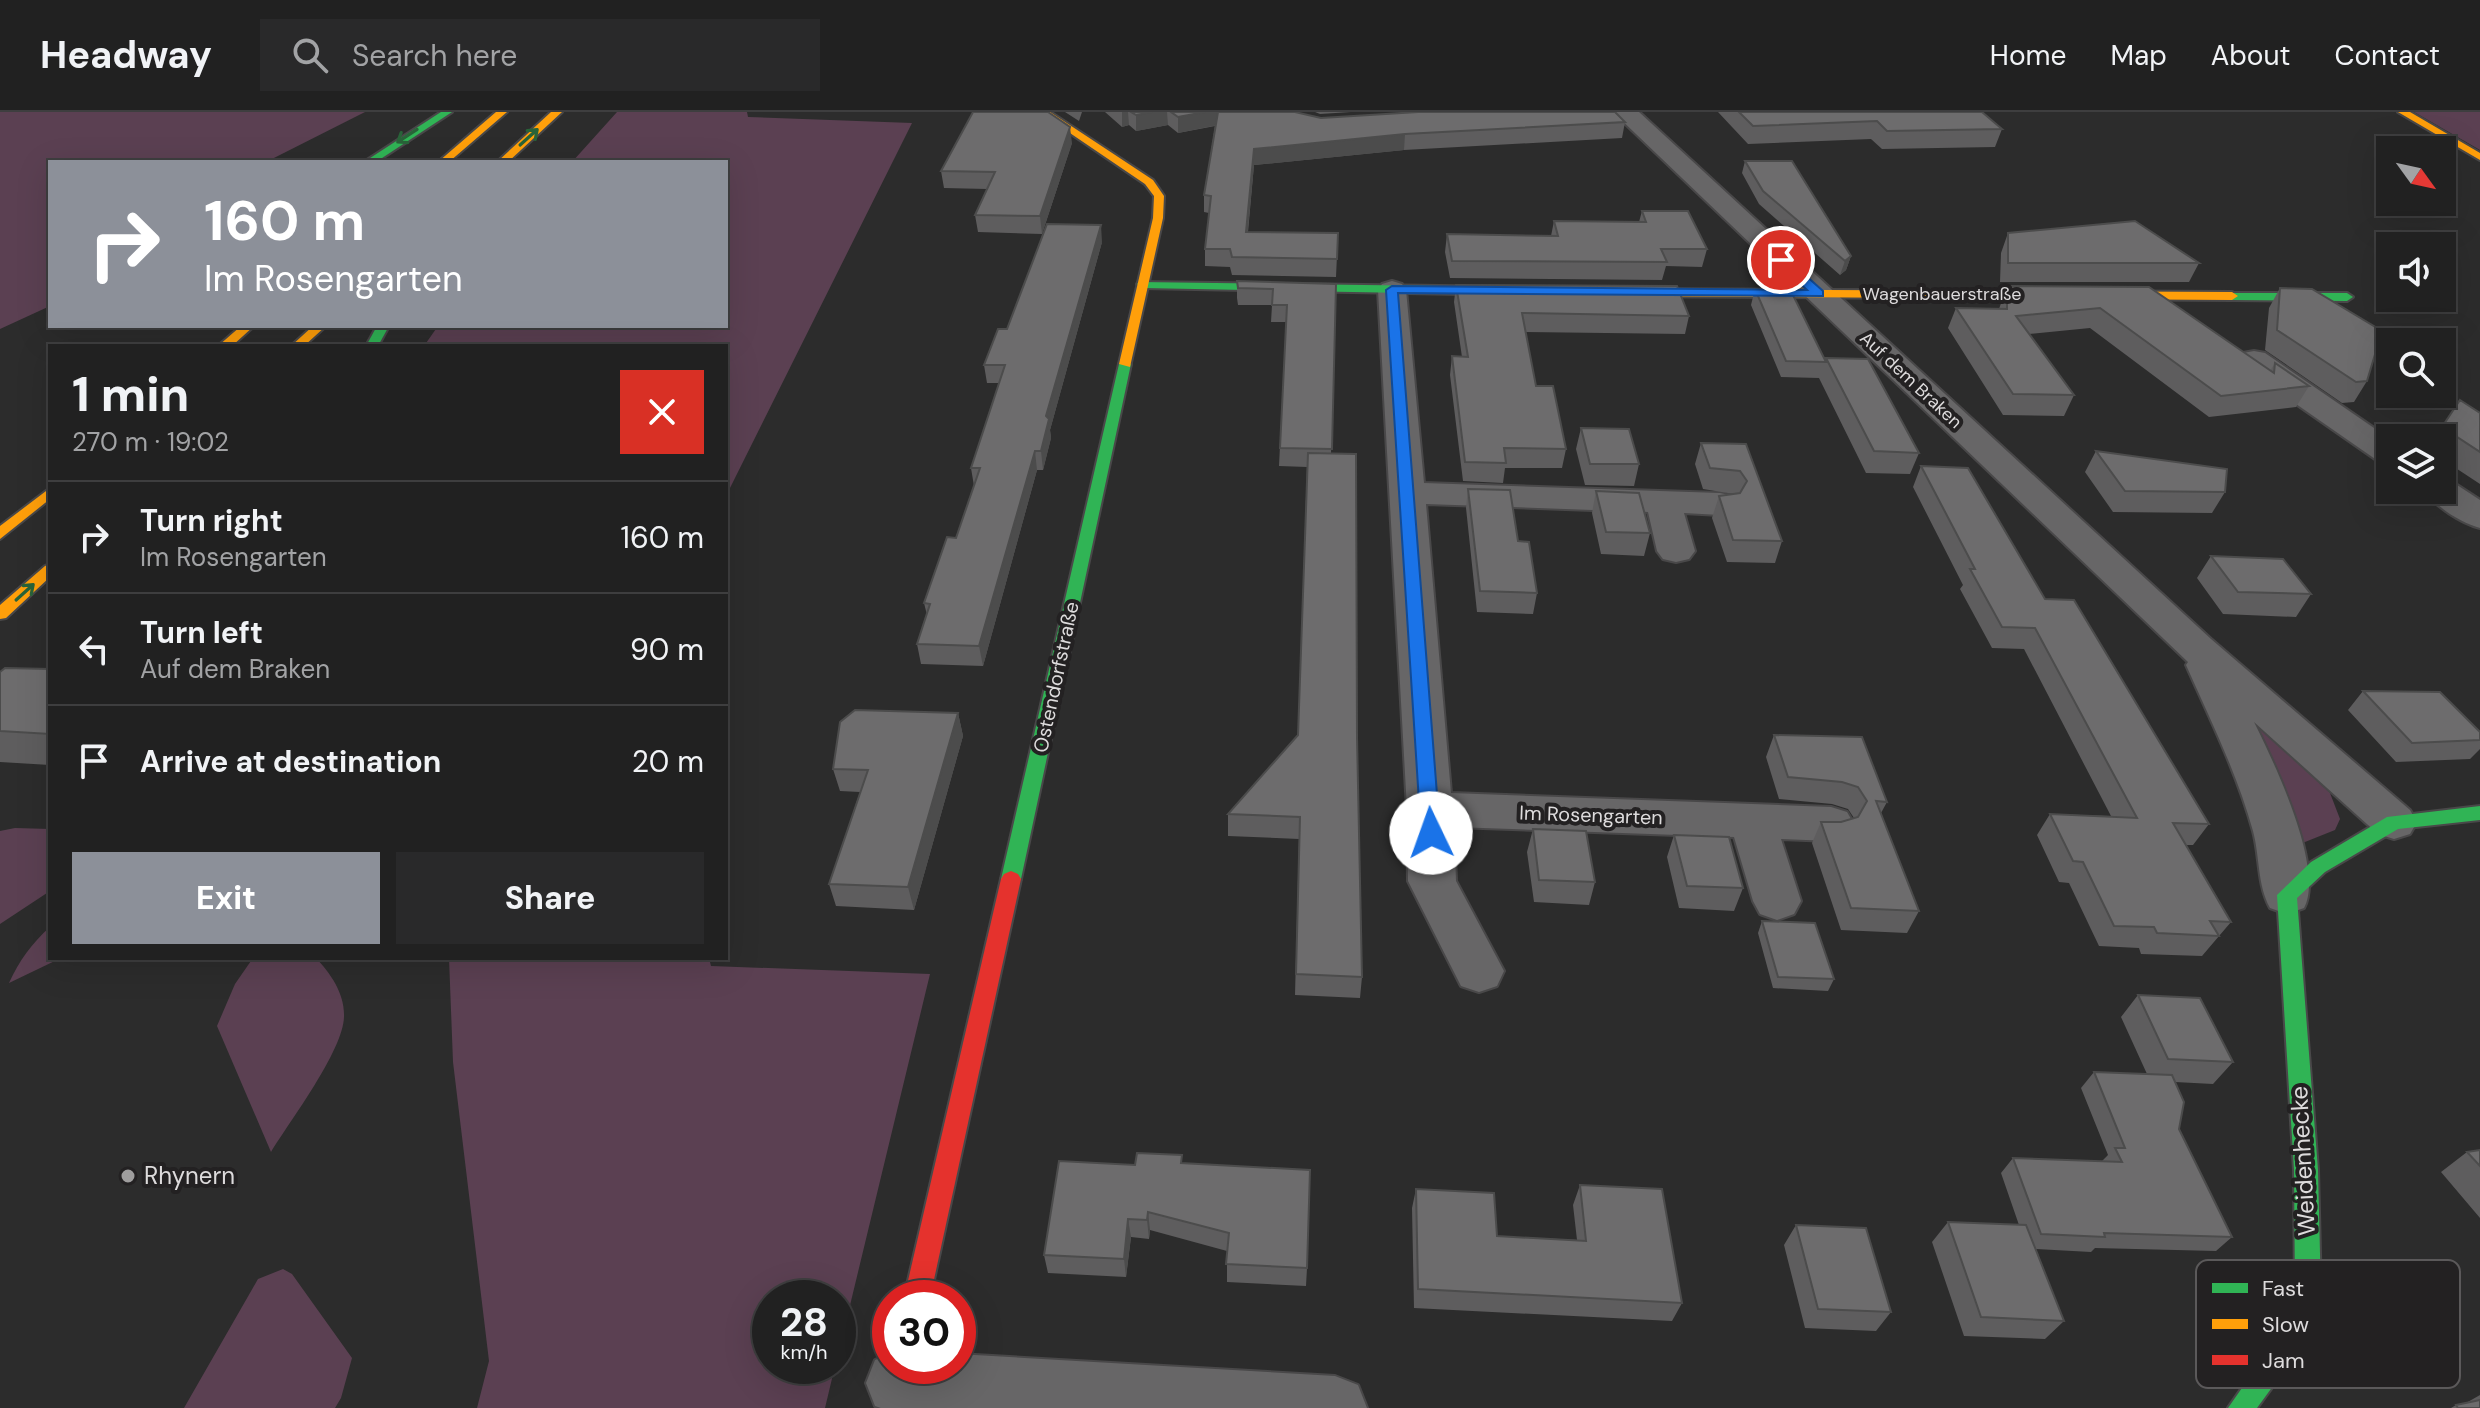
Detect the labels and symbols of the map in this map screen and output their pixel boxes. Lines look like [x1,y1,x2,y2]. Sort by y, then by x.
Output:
one-way arrow [397,127,419,144]
one-way arrow [519,128,539,146]
north arrow [2376,136,2456,216]
pin [1747,226,1815,294]
street label: Wagenbauerstraße [1863,282,2021,306]
street label: Auf dem Braken [1855,326,1967,434]
one-way arrow [15,582,35,601]
street label: Ostendorfstraße [1027,599,1085,755]
position arrow [1389,791,1473,875]
street label: Im Rosengarten [1519,800,1663,830]
street label: Weidenhecke [2283,1085,2322,1237]
place label: Rhynern [144,1160,235,1191]
marker: Rhynern [119,1167,137,1185]
legend [2196,1260,2460,1388]
text: Fast [2262,1274,2304,1303]
speed limit sign: 30 [872,1280,976,1384]
text: Slow [2262,1310,2309,1339]
text: Jam [2262,1346,2305,1375]

